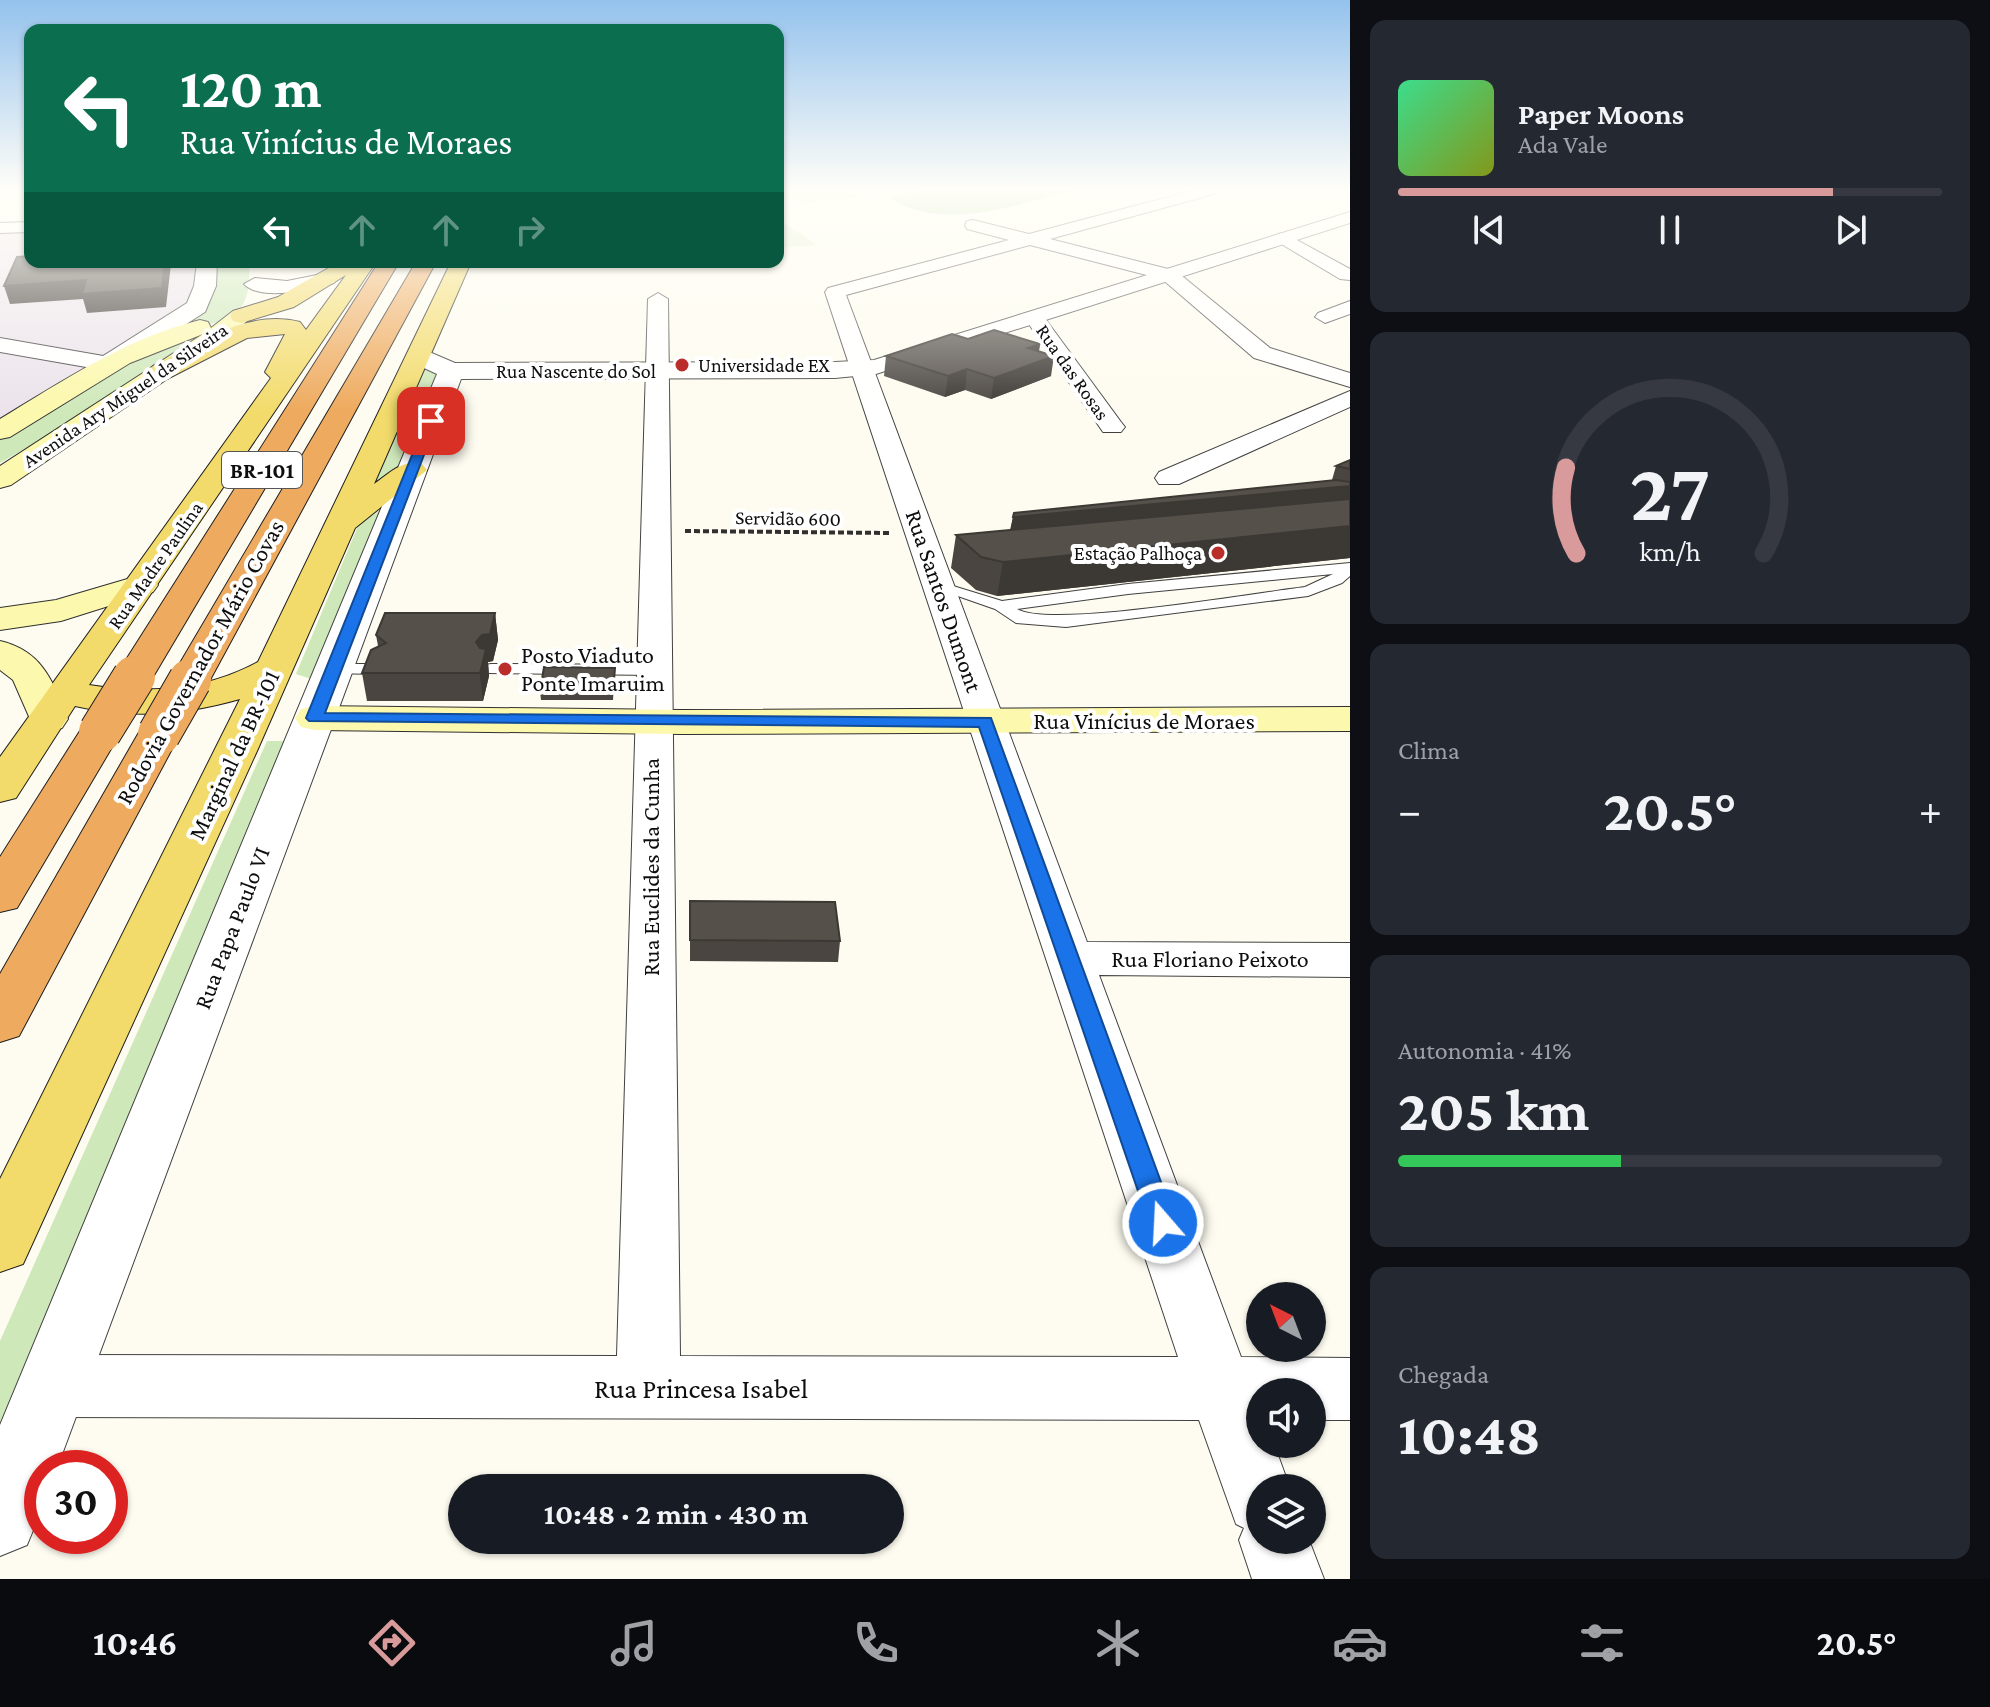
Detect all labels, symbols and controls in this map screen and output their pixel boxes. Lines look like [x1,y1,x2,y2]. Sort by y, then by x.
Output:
icon: left [48,56,152,160]
text: 120 m [180,57,322,119]
text: Paper Moons [1518,97,1684,130]
text: Rua Vinícius de Moraes [180,122,512,162]
text: Ada Vale [1518,130,1607,159]
icon: left [256,208,300,252]
icon: ahead [340,208,384,252]
icon: ahead [424,208,468,252]
icon: right [508,208,552,252]
icon: previous [1467,208,1511,252]
icon: pause [1648,208,1692,252]
icon: next [1829,208,1873,252]
street label: Avenida Ary Miguel da Silveira [18,318,232,473]
street label: Rua das Rosas [1032,320,1114,424]
place label: Universidade EX [698,354,830,376]
marker: Universidade EX [673,356,691,374]
street label: Rua Nascente do Sol [496,360,656,382]
pin [397,387,465,455]
icon: arrive [409,399,453,443]
text: 27 [1630,444,1710,537]
road number: BR-101 [222,452,302,488]
street label: Rua Madre Paulina [103,497,207,633]
street label: Servidão 600 [735,506,841,530]
street label: Rua Santos Dumont [901,506,989,696]
street label: Rodovia Governador Mário Covas [110,515,289,808]
text: km/h [1639,535,1701,567]
place label: Estação Palhoça [1074,542,1202,565]
marker: Estação Palhoça [1209,544,1227,562]
place label: Posto Viaduto Ponte Imaruim [521,641,665,696]
marker: Posto Viaduto Ponte Imaruim [496,660,514,678]
street label: Marginal da BR-101 [182,666,285,844]
street label: Rua Vinícius de Moraes [1033,707,1255,734]
text: Clima [1398,736,1460,765]
street label: Rua Euclides da Cunha [637,758,664,976]
text: 20.5° [1603,776,1737,843]
text: − [1398,786,1421,834]
text: + [1919,786,1942,834]
street label: Rua Papa Paulo VI [188,843,275,1013]
street label: Rua Floriano Peixoto [1111,945,1309,972]
text: Autonomia · 41% [1398,1036,1571,1065]
text: 205 km [1398,1076,1589,1143]
position arrow [1121,1181,1205,1265]
north arrow [1246,1282,1326,1362]
map controls [1246,1282,1326,1554]
text: Chegada [1398,1360,1489,1389]
street label: Rua Princesa Isabel [594,1373,808,1404]
button: sound [1246,1378,1326,1458]
text: 10:48 [1398,1400,1541,1467]
speed limit sign: 30 [24,1450,128,1554]
button: layers [1246,1474,1326,1554]
text: 10:48 · 2 min · 430 m [544,1497,808,1530]
icon: directions [364,1615,420,1671]
icon: music [606,1615,662,1671]
icon: phone [848,1615,904,1671]
icon: climate [1090,1615,1146,1671]
icon: car [1332,1615,1388,1671]
icon: filters [1574,1615,1630,1671]
text: 10:46 [93,1623,178,1663]
text: 20.5° [1817,1623,1897,1663]

